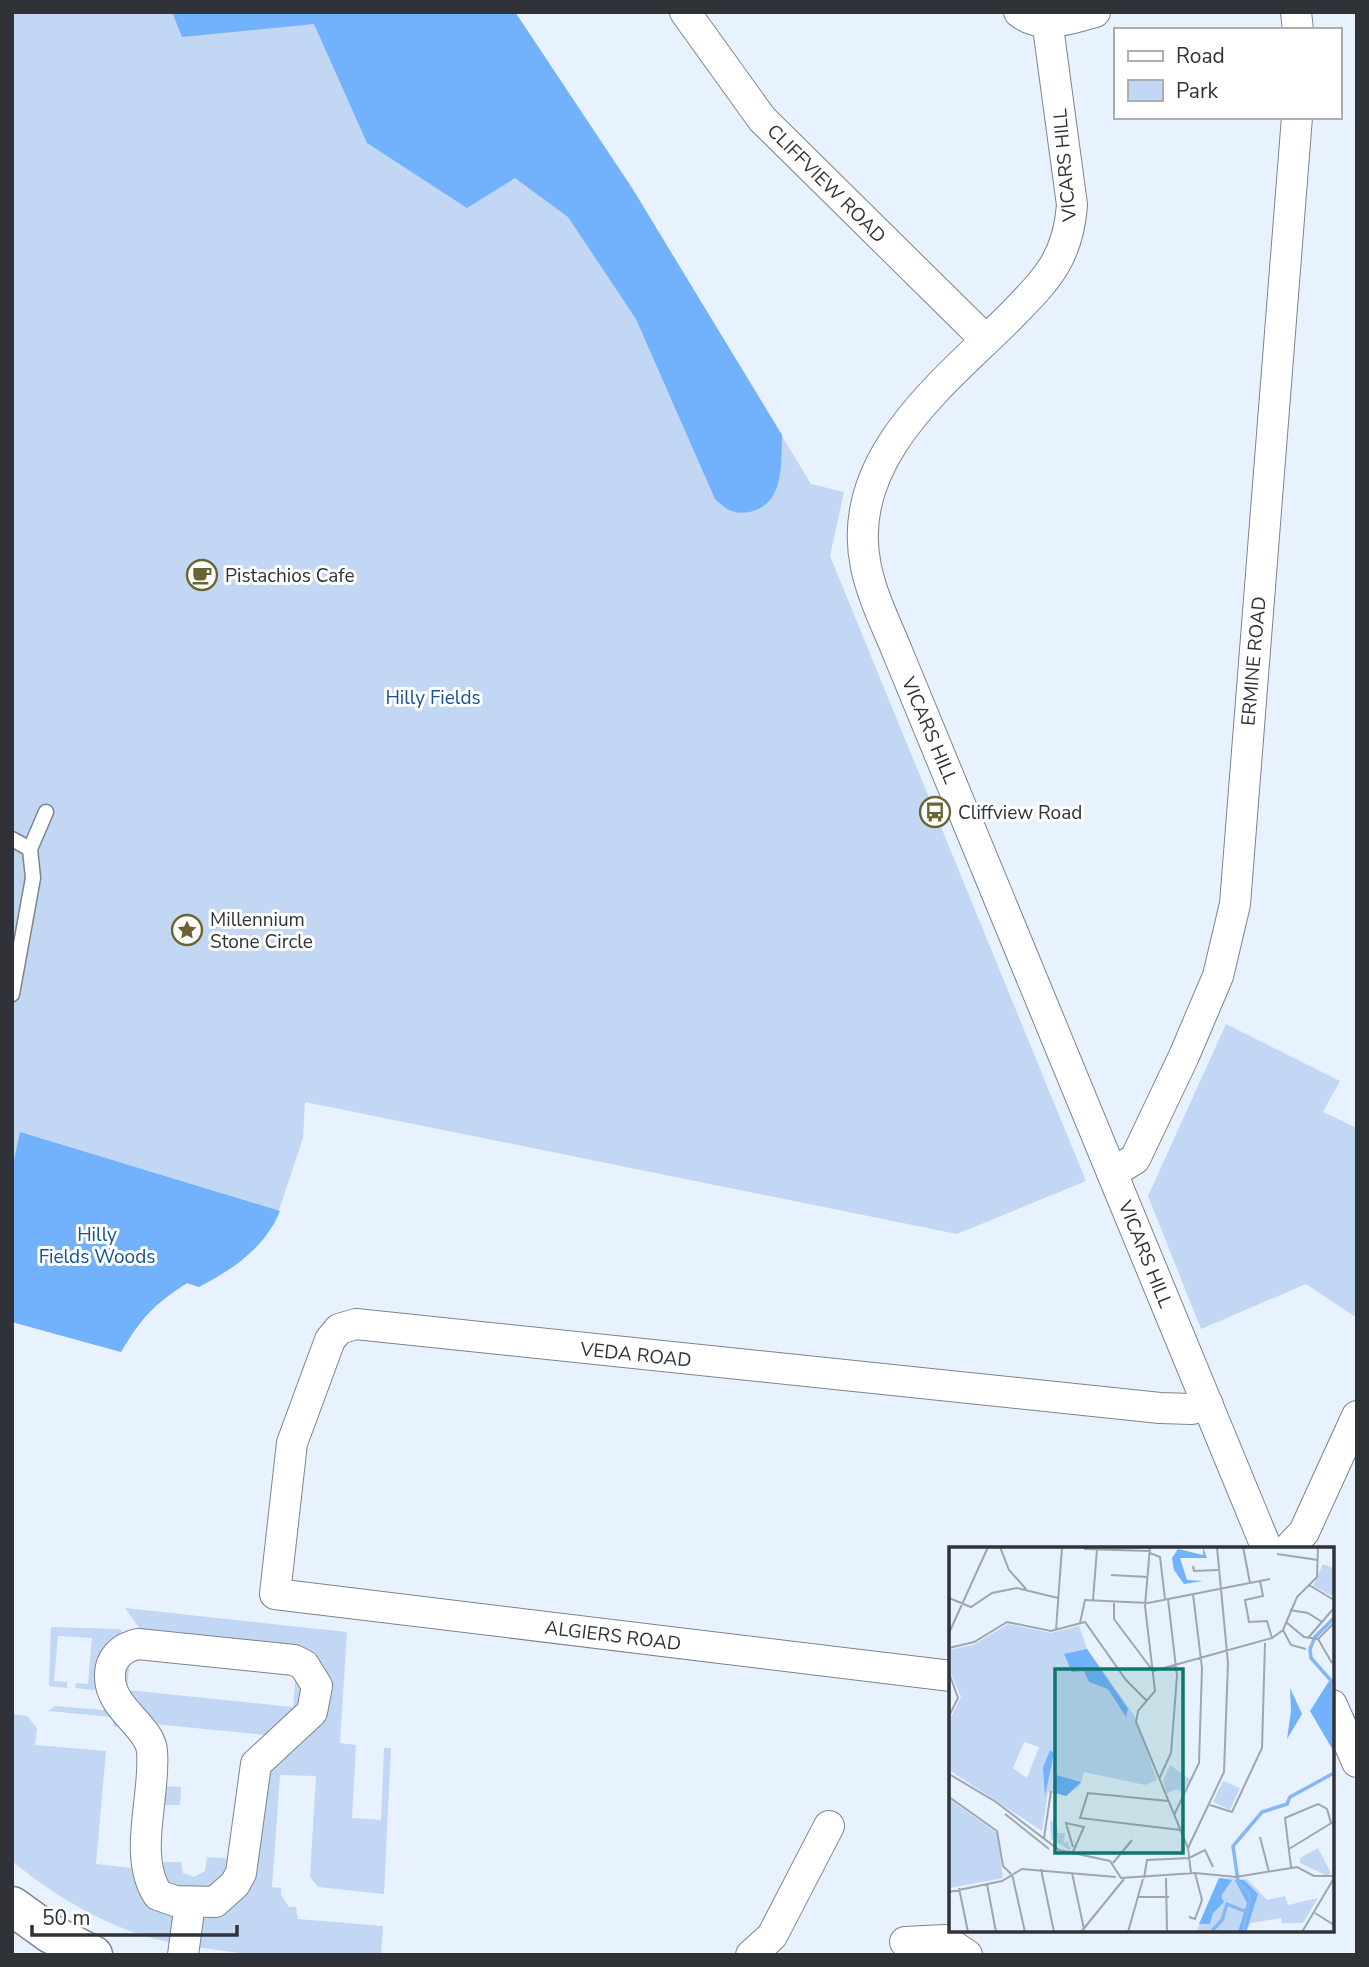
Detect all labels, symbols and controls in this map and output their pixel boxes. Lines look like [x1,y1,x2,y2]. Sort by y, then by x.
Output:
legend [1114,28,1341,119]
text: Road [1176,42,1225,70]
text: Park [1176,77,1218,105]
street label: VICARS HILL [1047,107,1083,224]
street label: CLIFFVIEW ROAD [761,118,892,249]
cafe icon: Pistachios Cafe [185,558,219,592]
place label: Pistachios Cafe [225,563,355,589]
street label: ERMINE ROAD [1235,595,1273,727]
street label: VICARS HILL [895,672,963,788]
park label: Hilly Fields [385,685,481,711]
bus stop icon: Cliffview Road [918,795,952,829]
place label: Cliffview Road [958,800,1082,826]
place label: Millennium Stone Circle [210,907,313,955]
place icon: Millennium Stone Circle [170,913,204,947]
street label: VICARS HILL [1111,1196,1179,1312]
park label: Hilly Fields Woods [39,1222,155,1270]
street label: VEDA ROAD [578,1336,693,1374]
inset map [949,1547,1334,1932]
street label: ALGIERS ROAD [543,1615,683,1657]
scale bar [32,1894,236,1938]
text: 50 m [42,1904,91,1932]

